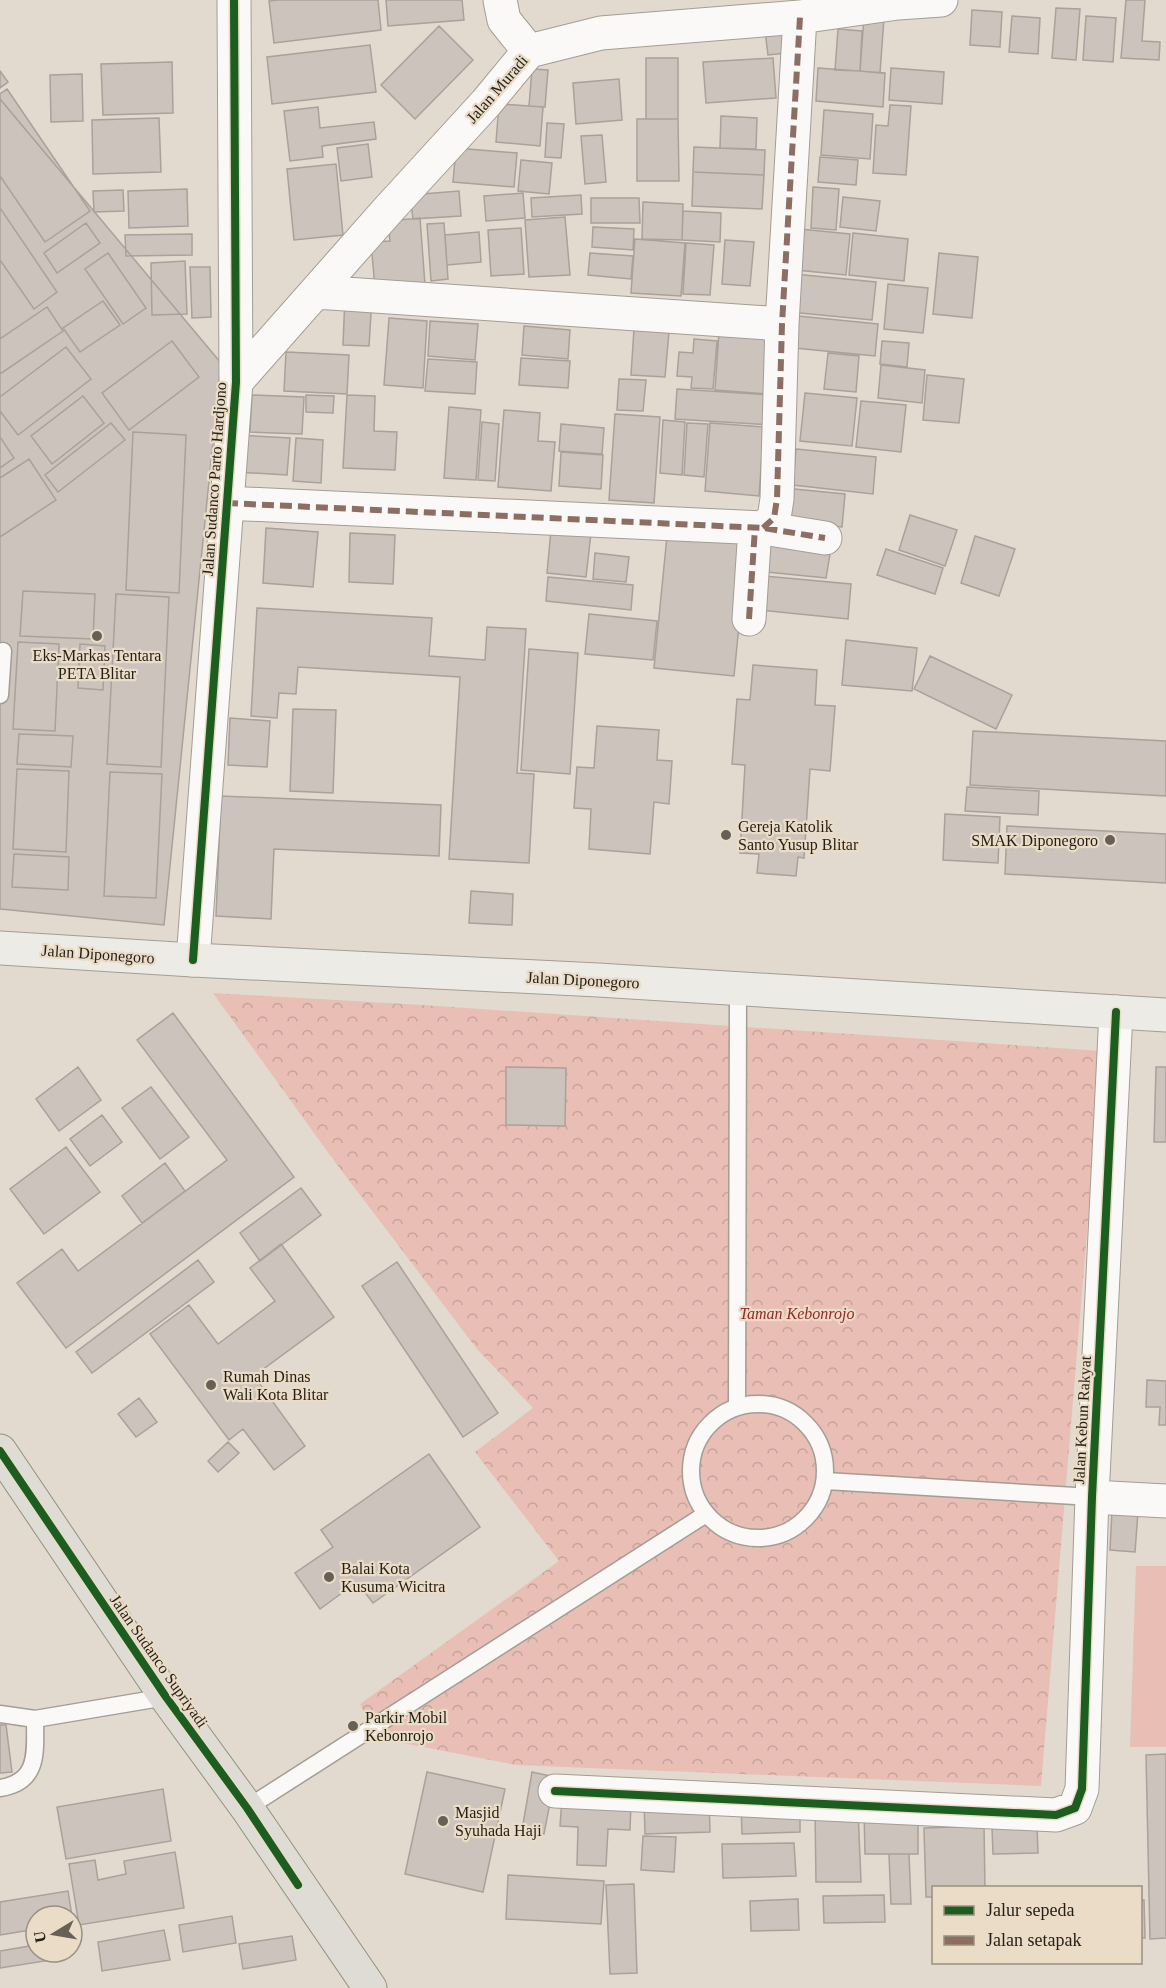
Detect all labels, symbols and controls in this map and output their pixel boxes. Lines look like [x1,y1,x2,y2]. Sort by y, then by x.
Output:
street label: Jalan Muradi [463,51,531,126]
street label: Jalan Sudanco Parto Hardjono [199,382,230,577]
marker: Eks-Markas Tentara PETA Blitar [90,629,104,643]
place label: Eks-Markas Tentara PETA Blitar [33,647,161,682]
place label: Gereja Katolik Santo Yusup Blitar [738,818,859,854]
marker: Gereja Katolik Santo Yusup Blitar [719,828,733,842]
place label: SMAK Diponegoro [971,832,1098,850]
marker: SMAK Diponegoro [1103,833,1117,847]
street label: Jalan Diponegoro [41,942,155,967]
street label: Jalan Diponegoro [526,969,640,992]
park label: Taman Kebonrojo [740,1305,854,1323]
street label: Jalan Kebun Rakyat [1070,1355,1095,1485]
place label: Rumah Dinas Wali Kota Blitar [223,1368,329,1403]
marker: Rumah Dinas Wali Kota Blitar [204,1378,218,1392]
place label: Balai Kota Kusuma Wicitra [341,1560,445,1595]
marker: Balai Kota Kusuma Wicitra [322,1570,336,1584]
street label: Jalan Sudanco Supriyadi [106,1591,212,1732]
place label: Parkir Mobil Kebonrojo [365,1709,448,1745]
marker: Parkir Mobil Kebonrojo [346,1719,360,1733]
place label: Masjid Syuhada Haji [455,1804,542,1840]
marker: Masjid Syuhada Haji [436,1814,450,1828]
legend [932,1886,1142,1964]
text: Jalur sepeda [986,1900,1074,1920]
north arrow [24,1904,84,1964]
text: U [30,1929,49,1944]
text: Jalan setapak [986,1930,1081,1950]

